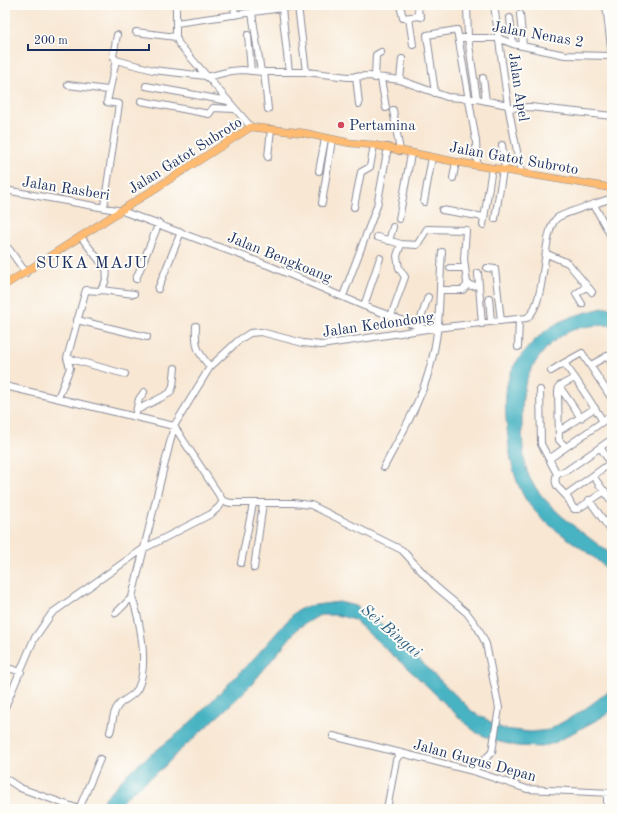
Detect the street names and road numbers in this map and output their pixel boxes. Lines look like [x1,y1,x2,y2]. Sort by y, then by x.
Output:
street label: Jalan Nenas 2 [491,20,585,51]
street label: Jalan Apel [505,52,530,123]
street label: Jalan Gatot Subroto [126,115,245,197]
street label: Jalan Gatot Subroto [448,141,580,178]
street label: Jalan Rasberi [21,175,111,204]
street label: Jalan Bengkoang [225,231,334,286]
street label: Jalan Kedondong [322,310,435,341]
street label: Jalan Gugus Depan [411,738,538,785]

